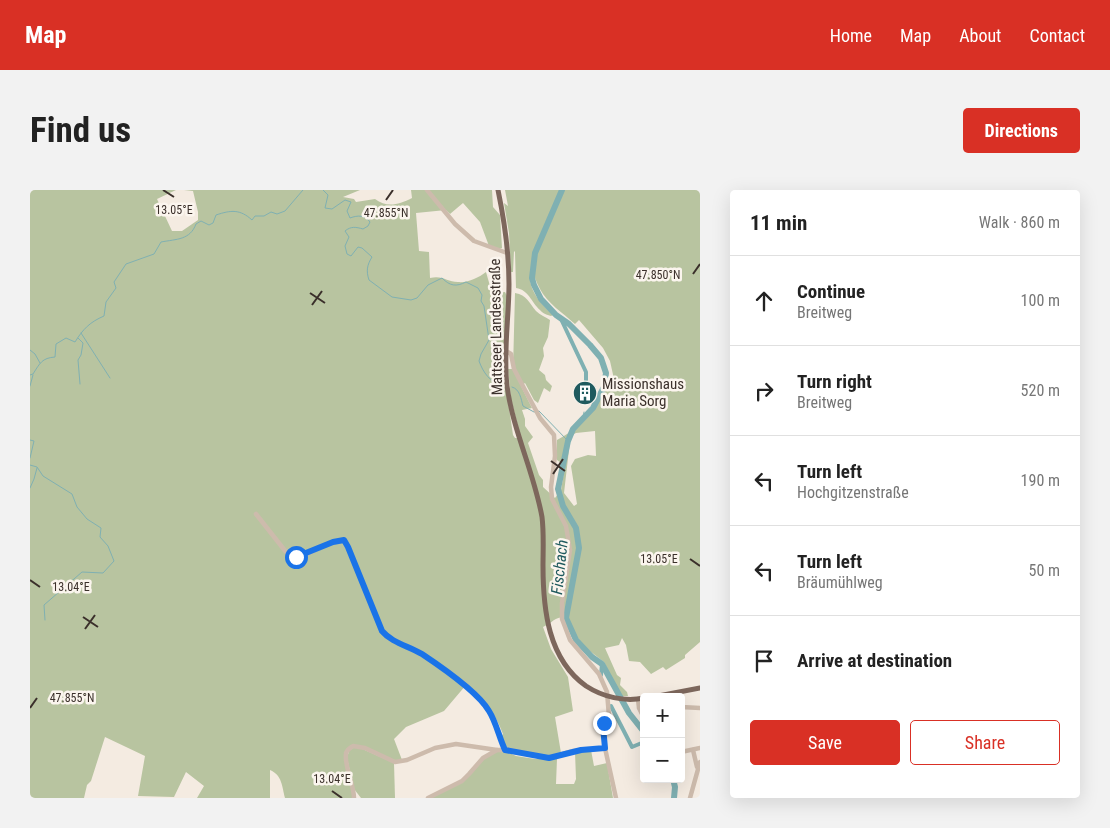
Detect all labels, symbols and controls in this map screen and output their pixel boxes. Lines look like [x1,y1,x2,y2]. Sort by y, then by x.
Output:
text: Map [25,21,66,49]
text: Home [830,25,872,46]
text: Map [900,25,931,46]
text: About [959,25,1001,46]
text: Contact [1029,25,1085,46]
button: Directions [963,108,1080,153]
text: Find us [30,110,131,151]
text: 13.05°E [155,203,193,217]
text: 47.855°N [364,206,408,220]
text: 11 min [750,211,807,235]
text: Walk · 860 m [979,213,1060,232]
street label: Mattseer Landesstraße [486,258,506,396]
text: 47.850°N [636,268,680,282]
text: Continue [797,280,865,303]
icon: ahead [750,287,778,315]
text: 100 m [1021,291,1060,310]
text: Breitweg [797,303,852,322]
text: Turn right [797,370,872,393]
place label: Missionshaus Maria Sorg [602,375,684,410]
icon: right [750,377,778,405]
building icon: Missionshaus Maria Sorg [572,380,598,406]
text: 520 m [1021,381,1060,400]
text: Breitweg [797,393,852,412]
text: Turn left [797,460,862,483]
icon: left [750,467,778,495]
text: 190 m [1021,471,1060,490]
text: Hochgitzenstraße [797,483,909,502]
water label: Fischach [547,539,572,595]
route start [285,546,308,569]
text: Turn left [797,550,862,573]
text: 13.05°E [640,552,678,566]
icon: left [750,557,778,585]
text: 50 m [1028,561,1060,580]
text: Bräumühlweg [797,573,883,592]
text: 13.04°E [52,580,90,594]
icon: arrive [750,647,778,675]
text: Arrive at destination [797,649,952,672]
text: 47.855°N [50,691,94,705]
map controls [640,693,685,783]
button: + [640,693,685,738]
route end [593,712,616,735]
button: Save [750,720,900,765]
button: Share [910,720,1060,765]
button: − [640,738,685,783]
text: 13.04°E [313,772,351,786]

